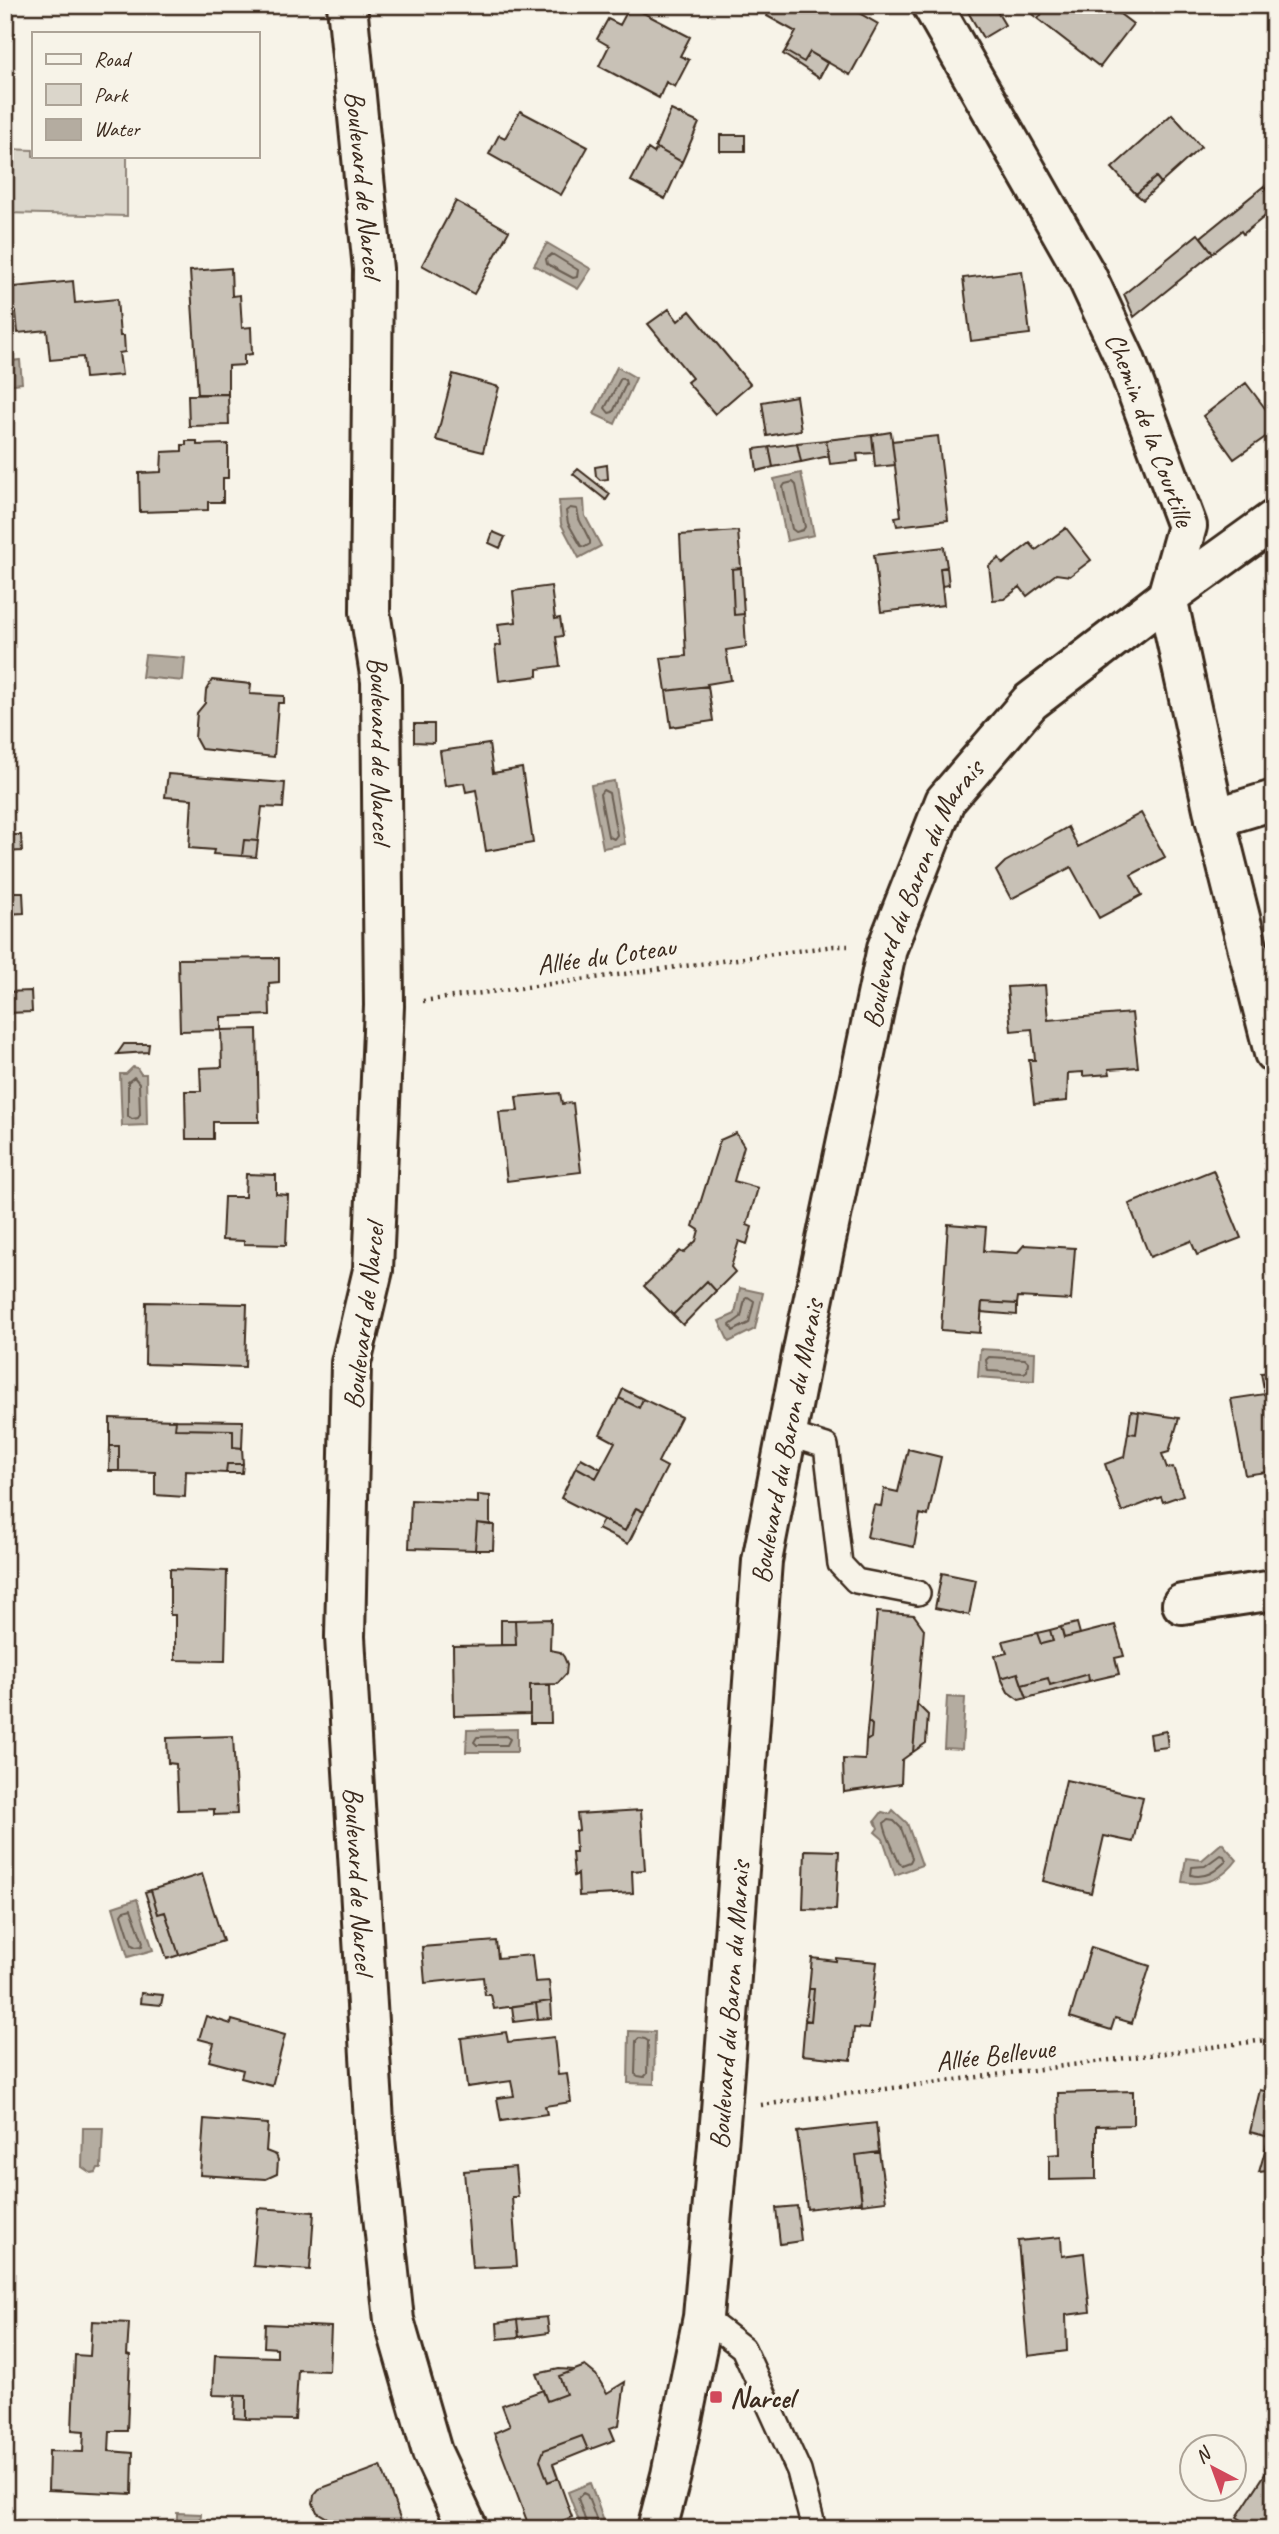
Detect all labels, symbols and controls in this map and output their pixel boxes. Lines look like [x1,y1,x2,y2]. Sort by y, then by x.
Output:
legend [32,32,259,158]
text: Road [94,46,133,72]
text: Park [94,82,129,108]
street label: Boulevard de Narcel [338,89,390,283]
text: Water [94,116,141,142]
street label: Chemin de la Courtille [1097,327,1203,533]
street label: Boulevard de Narcel [359,654,400,849]
street label: Boulevard du Baron du Marais [854,751,992,1031]
street label: Allée du Coteau [534,928,679,983]
street label: Boulevard de Narcel [335,1216,393,1411]
street label: Boulevard du Baron du Marais [743,1294,832,1585]
street label: Boulevard de Narcel [336,1786,382,1980]
street label: Boulevard du Baron du Marais [701,1857,758,2151]
street label: Allée Bellevue [934,2030,1058,2079]
place label: Narcel [730,2380,799,2415]
marker: Narcel [708,2389,724,2405]
north arrow [1178,2432,1248,2502]
text: N [1190,2441,1217,2469]

